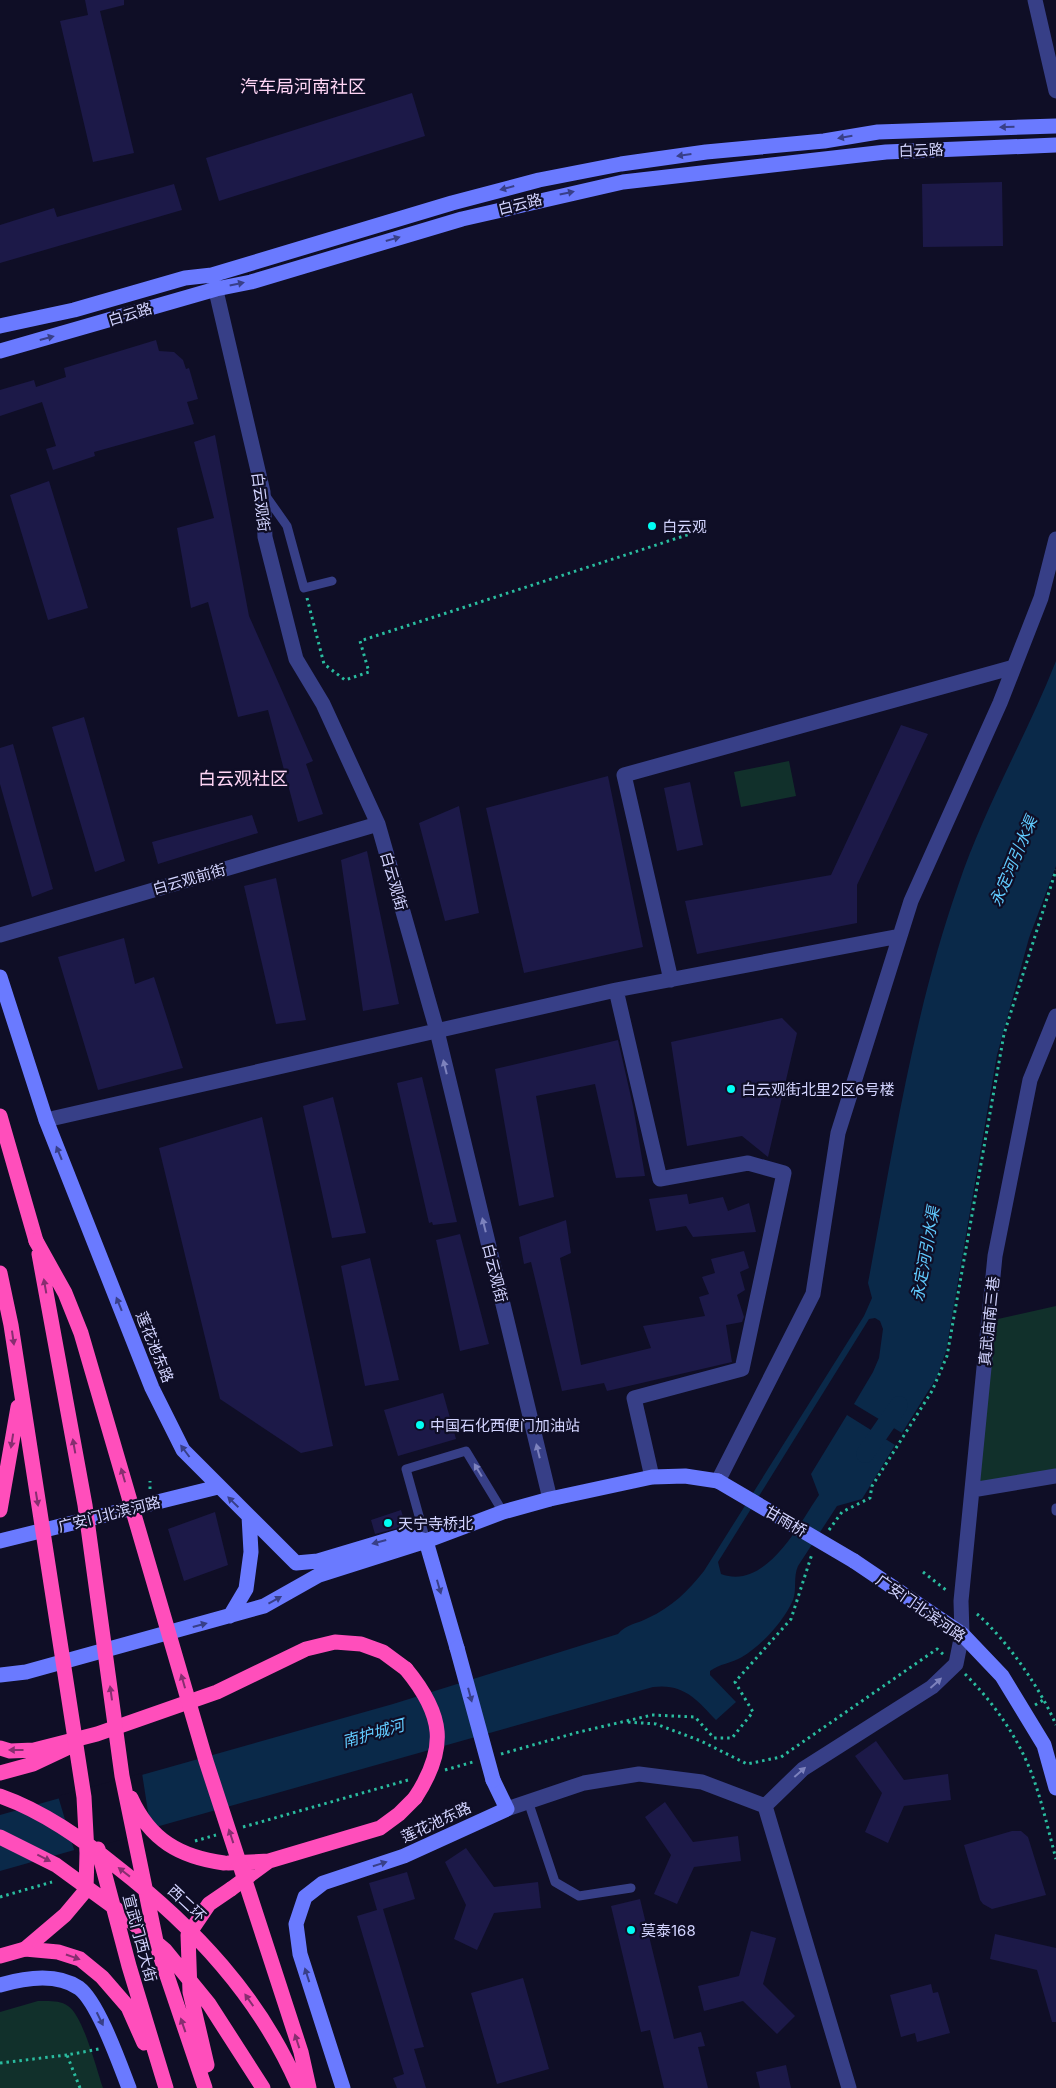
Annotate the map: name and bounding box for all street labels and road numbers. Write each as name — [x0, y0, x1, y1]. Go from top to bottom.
street label: 白云路 — [898, 140, 944, 160]
street label: 白云路 — [496, 189, 544, 219]
street label: 白云路 — [106, 298, 154, 330]
street label: 白云观街 — [248, 471, 274, 533]
street label: 白云观街 — [377, 850, 411, 912]
street label: 白云观前街 — [150, 860, 228, 898]
street label: 白云观街 — [479, 1242, 511, 1304]
street label: 真武庙南三巷 — [975, 1275, 1003, 1367]
street label: 莲花池东路 — [132, 1309, 178, 1385]
street label: 广安门北滨河路 — [56, 1492, 162, 1536]
street label: 甘雨桥 — [762, 1502, 810, 1540]
street label: 广安门北滨河路 — [873, 1570, 969, 1646]
street label: 莲花池东路 — [398, 1798, 474, 1846]
street label: 西二环 — [164, 1881, 210, 1925]
street label: 宣武门西大街 — [119, 1892, 161, 1984]

